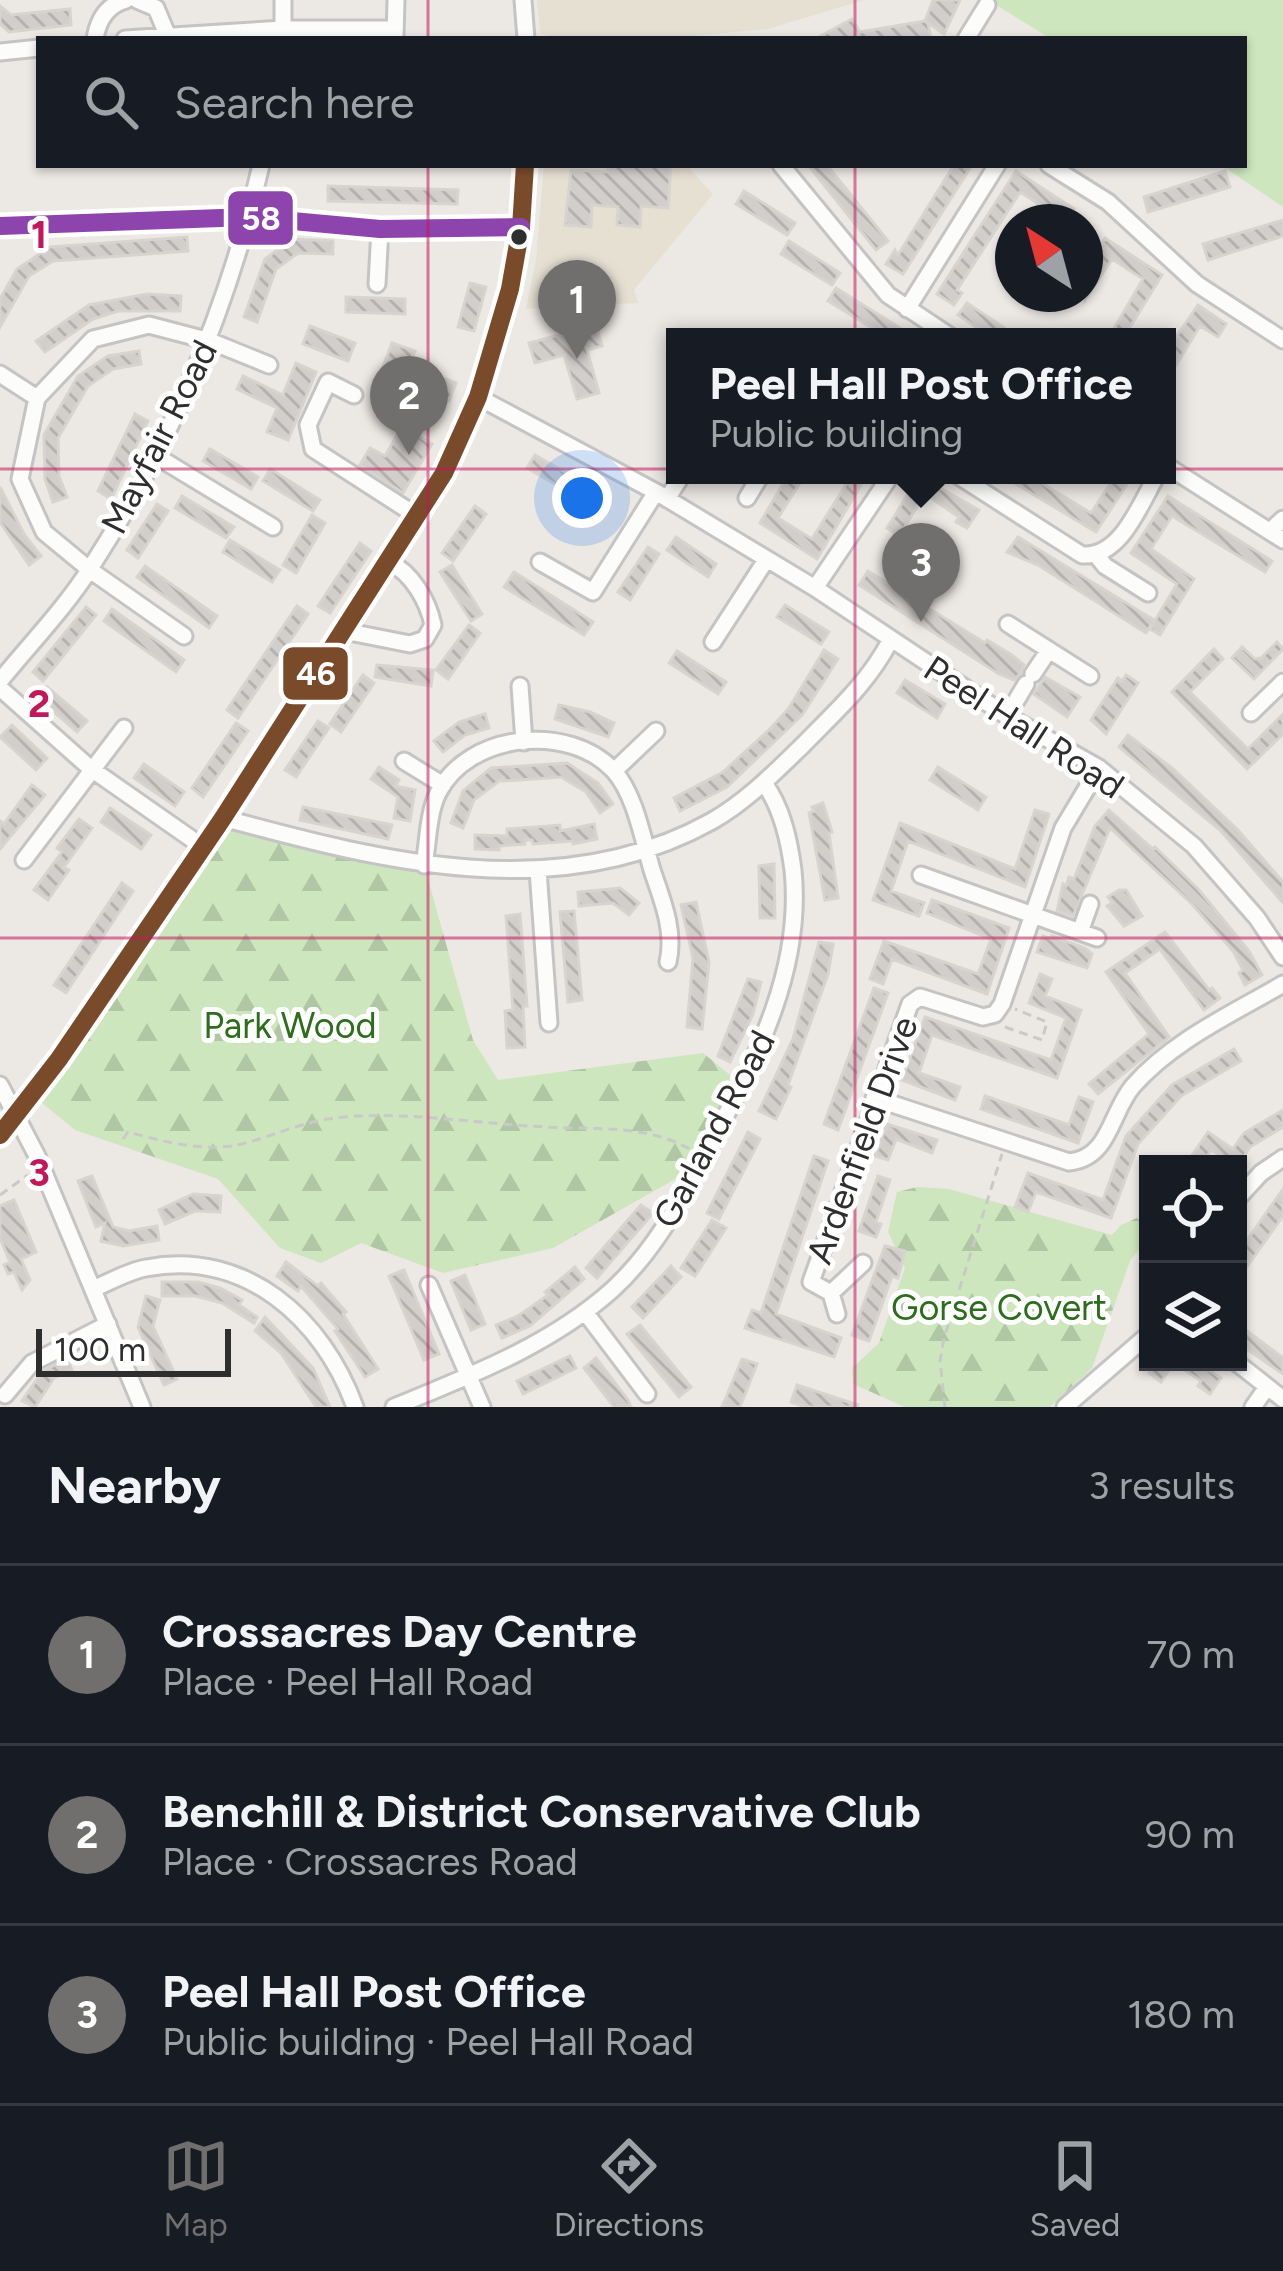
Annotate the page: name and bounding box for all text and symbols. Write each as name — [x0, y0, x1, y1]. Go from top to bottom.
search box — [36, 36, 1247, 168]
icon: search — [78, 69, 144, 135]
text: Search here — [174, 75, 414, 129]
line badge: 58 — [226, 189, 295, 247]
text: 58 — [241, 199, 281, 238]
north arrow — [995, 204, 1103, 312]
text: 1 — [31, 211, 47, 258]
unlabelled marker — [508, 226, 530, 248]
pin: 1 — [538, 260, 616, 359]
popup — [666, 328, 1176, 484]
street label: Mayfair Road — [92, 333, 226, 541]
pin: 2 — [370, 356, 448, 455]
text: Peel Hall Post Office — [709, 356, 1133, 410]
text: Public building — [709, 410, 963, 457]
your location — [552, 468, 612, 528]
pin: 3 — [882, 523, 960, 622]
line badge: 46 — [281, 645, 350, 702]
street label: Peel Hall Road — [916, 646, 1132, 808]
text: 46 — [296, 654, 336, 693]
text: 2 — [28, 680, 50, 727]
park label: Park Wood — [203, 1004, 377, 1047]
street label: Ardenfield Drive — [797, 1011, 927, 1269]
street label: Garland Road — [644, 1023, 784, 1235]
text: 3 — [28, 1149, 50, 1196]
map controls — [1139, 1155, 1247, 1371]
button: locate — [1139, 1155, 1247, 1263]
button: layers — [1139, 1263, 1247, 1371]
park label: Gorse Covert — [891, 1286, 1107, 1329]
scale bar — [36, 1323, 231, 1376]
text: 100 m — [54, 1330, 146, 1369]
text: Nearby — [48, 1455, 221, 1516]
text: 3 results — [1088, 1462, 1235, 1509]
text: Crossacres Day Centre — [162, 1604, 637, 1658]
text: 1 — [79, 1631, 95, 1678]
text: 70 m — [1146, 1631, 1235, 1678]
text: Place · Peel Hall Road — [162, 1658, 533, 1705]
text: Benchill & District Conservative Club — [162, 1784, 921, 1838]
text: 2 — [76, 1811, 98, 1858]
text: 90 m — [1145, 1811, 1235, 1858]
text: Place · Crossacres Road — [162, 1838, 578, 1885]
text: Peel Hall Post Office — [162, 1964, 586, 2018]
text: 3 — [76, 1991, 98, 2038]
text: 180 m — [1127, 1991, 1235, 2038]
text: Public building · Peel Hall Road — [162, 2018, 694, 2065]
tab: Map — [163, 2133, 229, 2244]
tab: Directions — [554, 2133, 704, 2244]
tab: Saved — [1029, 2133, 1120, 2244]

